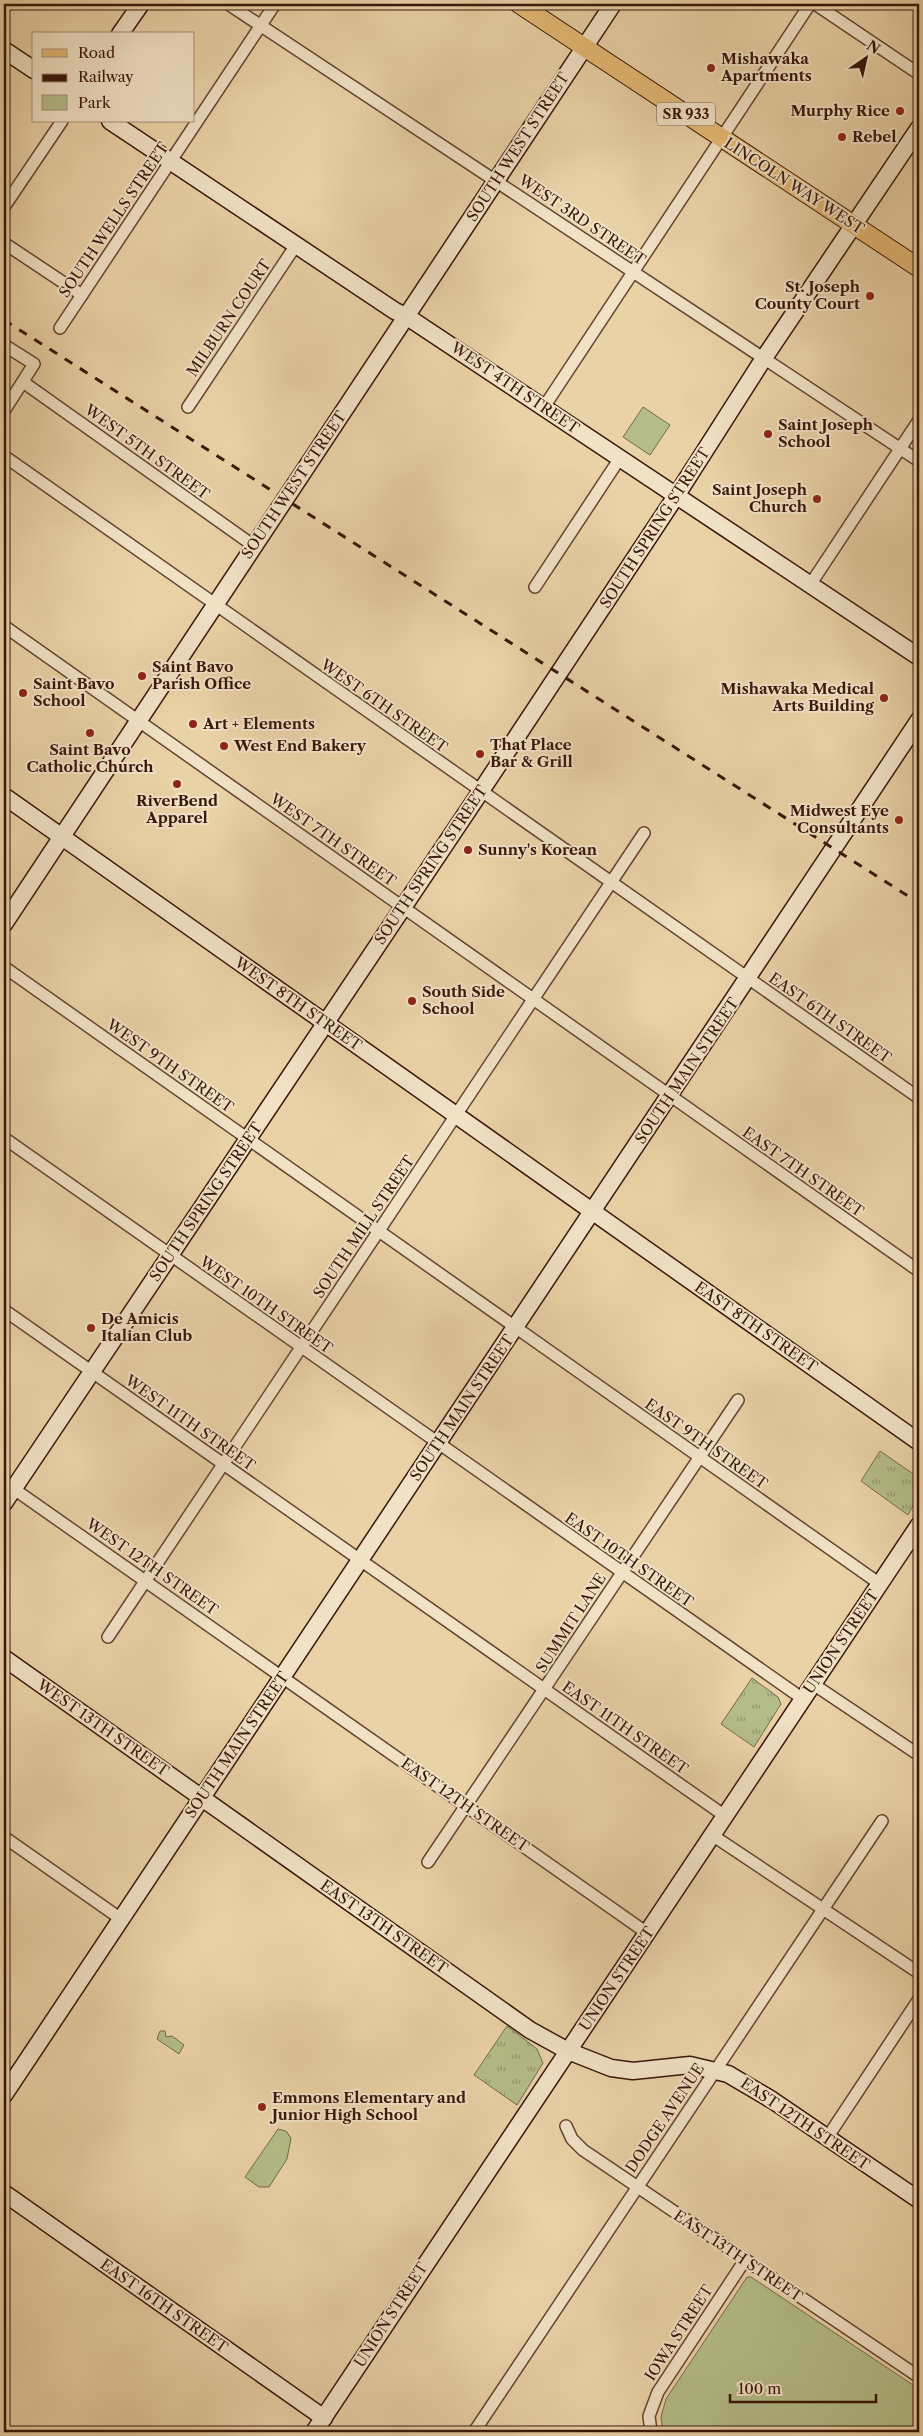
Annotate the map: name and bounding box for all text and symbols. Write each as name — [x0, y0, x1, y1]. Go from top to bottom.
legend — [32, 32, 195, 122]
north arrow — [840, 32, 890, 82]
text: N — [863, 36, 883, 58]
text: Road — [78, 43, 115, 62]
place label: Mishawaka Apartments — [720, 49, 812, 85]
marker: Mishawaka Apartments — [705, 62, 717, 74]
text: Railway — [78, 67, 134, 86]
street label: SOUTH WEST STREET — [462, 68, 573, 225]
text: Park — [78, 93, 112, 112]
place label: Murphy Rice — [790, 101, 890, 120]
road number: SR 933 — [657, 102, 715, 126]
marker: Murphy Rice — [894, 105, 906, 117]
place label: Rebel — [852, 127, 896, 146]
marker: Rebel — [836, 131, 848, 143]
street label: LINCOLN WAY WEST — [721, 133, 868, 238]
street label: SOUTH WELLS STREET — [55, 138, 173, 301]
street label: WEST 3RD STREET — [514, 169, 650, 270]
street label: MILBURN COURT — [182, 255, 275, 380]
place label: St. Joseph County Court — [755, 277, 861, 313]
marker: St. Joseph County Court — [864, 290, 876, 302]
street label: WEST 4TH STREET — [447, 337, 584, 438]
street label: WEST 5TH STREET — [80, 399, 214, 504]
street label: SOUTH WEST STREET — [237, 407, 351, 562]
place label: Saint Joseph School — [778, 415, 874, 451]
marker: Saint Joseph School — [762, 428, 774, 440]
street label: SOUTH SPRING STREET — [595, 443, 714, 612]
place label: Saint Joseph Church — [712, 480, 808, 516]
marker: Saint Joseph Church — [811, 493, 823, 505]
street label: WEST 6TH STREET — [316, 654, 452, 757]
place label: Saint Bavo Parish Office — [152, 657, 251, 693]
marker: Saint Bavo Parish Office — [136, 670, 148, 682]
place label: Saint Bavo School — [33, 674, 115, 710]
place label: Mishawaka Medical Arts Building — [720, 679, 874, 715]
marker: Saint Bavo School — [17, 687, 29, 699]
marker: Mishawaka Medical Arts Building — [878, 692, 890, 704]
place label: Art + Elements — [202, 714, 315, 733]
marker: Art + Elements — [187, 718, 199, 730]
marker: Saint Bavo Catholic Church — [84, 727, 96, 739]
place label: That Place Bar & Grill — [490, 735, 573, 771]
place label: West End Bakery — [233, 736, 367, 755]
place label: Saint Bavo Catholic Church — [26, 740, 154, 776]
marker: West End Bakery — [218, 740, 230, 752]
marker: That Place Bar & Grill — [474, 748, 486, 760]
marker: RiverBend Apparel — [171, 778, 183, 790]
street label: SOUTH SPRING STREET — [370, 781, 491, 948]
street label: WEST 7TH STREET — [266, 788, 400, 891]
place label: RiverBend Apparel — [136, 791, 218, 827]
place label: Midwest Eye Consultants — [790, 801, 889, 837]
marker: Midwest Eye Consultants — [893, 814, 905, 826]
place label: Sunny's Korean — [478, 840, 598, 859]
marker: Sunny's Korean — [462, 844, 474, 856]
street label: WEST 8TH STREET — [230, 952, 366, 1055]
street label: EAST 6TH STREET — [765, 968, 896, 1067]
place label: South Side School — [422, 982, 505, 1018]
street label: SOUTH MAIN STREET — [631, 993, 743, 1147]
marker: South Side School — [406, 995, 418, 1007]
street label: WEST 9TH STREET — [102, 1014, 238, 1117]
street label: SOUTH SPRING STREET — [145, 1118, 266, 1285]
street label: EAST 7TH STREET — [739, 1123, 868, 1221]
street label: SOUTH MILL STREET — [309, 1151, 419, 1302]
street label: WEST 10TH STREET — [195, 1251, 337, 1358]
street label: EAST 8TH STREET — [691, 1277, 822, 1376]
place label: De Amicis Italian Club — [101, 1309, 192, 1345]
marker: De Amicis Italian Club — [85, 1322, 97, 1334]
street label: SOUTH MAIN STREET — [406, 1330, 518, 1484]
street label: WEST 11TH STREET — [121, 1370, 260, 1475]
street label: EAST 9TH STREET — [641, 1394, 772, 1493]
street label: EAST 10TH STREET — [561, 1508, 698, 1611]
street label: WEST 12TH STREET — [82, 1513, 223, 1620]
street label: SUMMIT LANE — [531, 1569, 610, 1676]
street label: UNION STREET — [799, 1586, 883, 1697]
street label: SOUTH MAIN STREET — [181, 1667, 293, 1821]
street label: WEST 13TH STREET — [33, 1674, 173, 1781]
street label: EAST 11TH STREET — [559, 1677, 692, 1779]
street label: EAST 12TH STREET — [398, 1753, 533, 1856]
street label: EAST 13TH STREET — [317, 1875, 452, 1978]
street label: UNION STREET — [575, 1923, 659, 2034]
street label: DODGE AVENUE — [621, 2059, 708, 2176]
street label: EAST 12TH STREET — [737, 2073, 874, 2174]
place label: Emmons Elementary and Junior High School — [269, 2088, 466, 2124]
marker: Emmons Elementary and Junior High School — [256, 2101, 268, 2113]
street label: EAST 13TH STREET — [670, 2205, 807, 2306]
street label: EAST 16TH STREET — [97, 2254, 232, 2357]
street label: UNION STREET — [350, 2258, 432, 2371]
street label: IOWA STREET — [641, 2281, 717, 2384]
scale bar — [730, 2371, 877, 2403]
text: 100 m — [738, 2379, 781, 2398]

